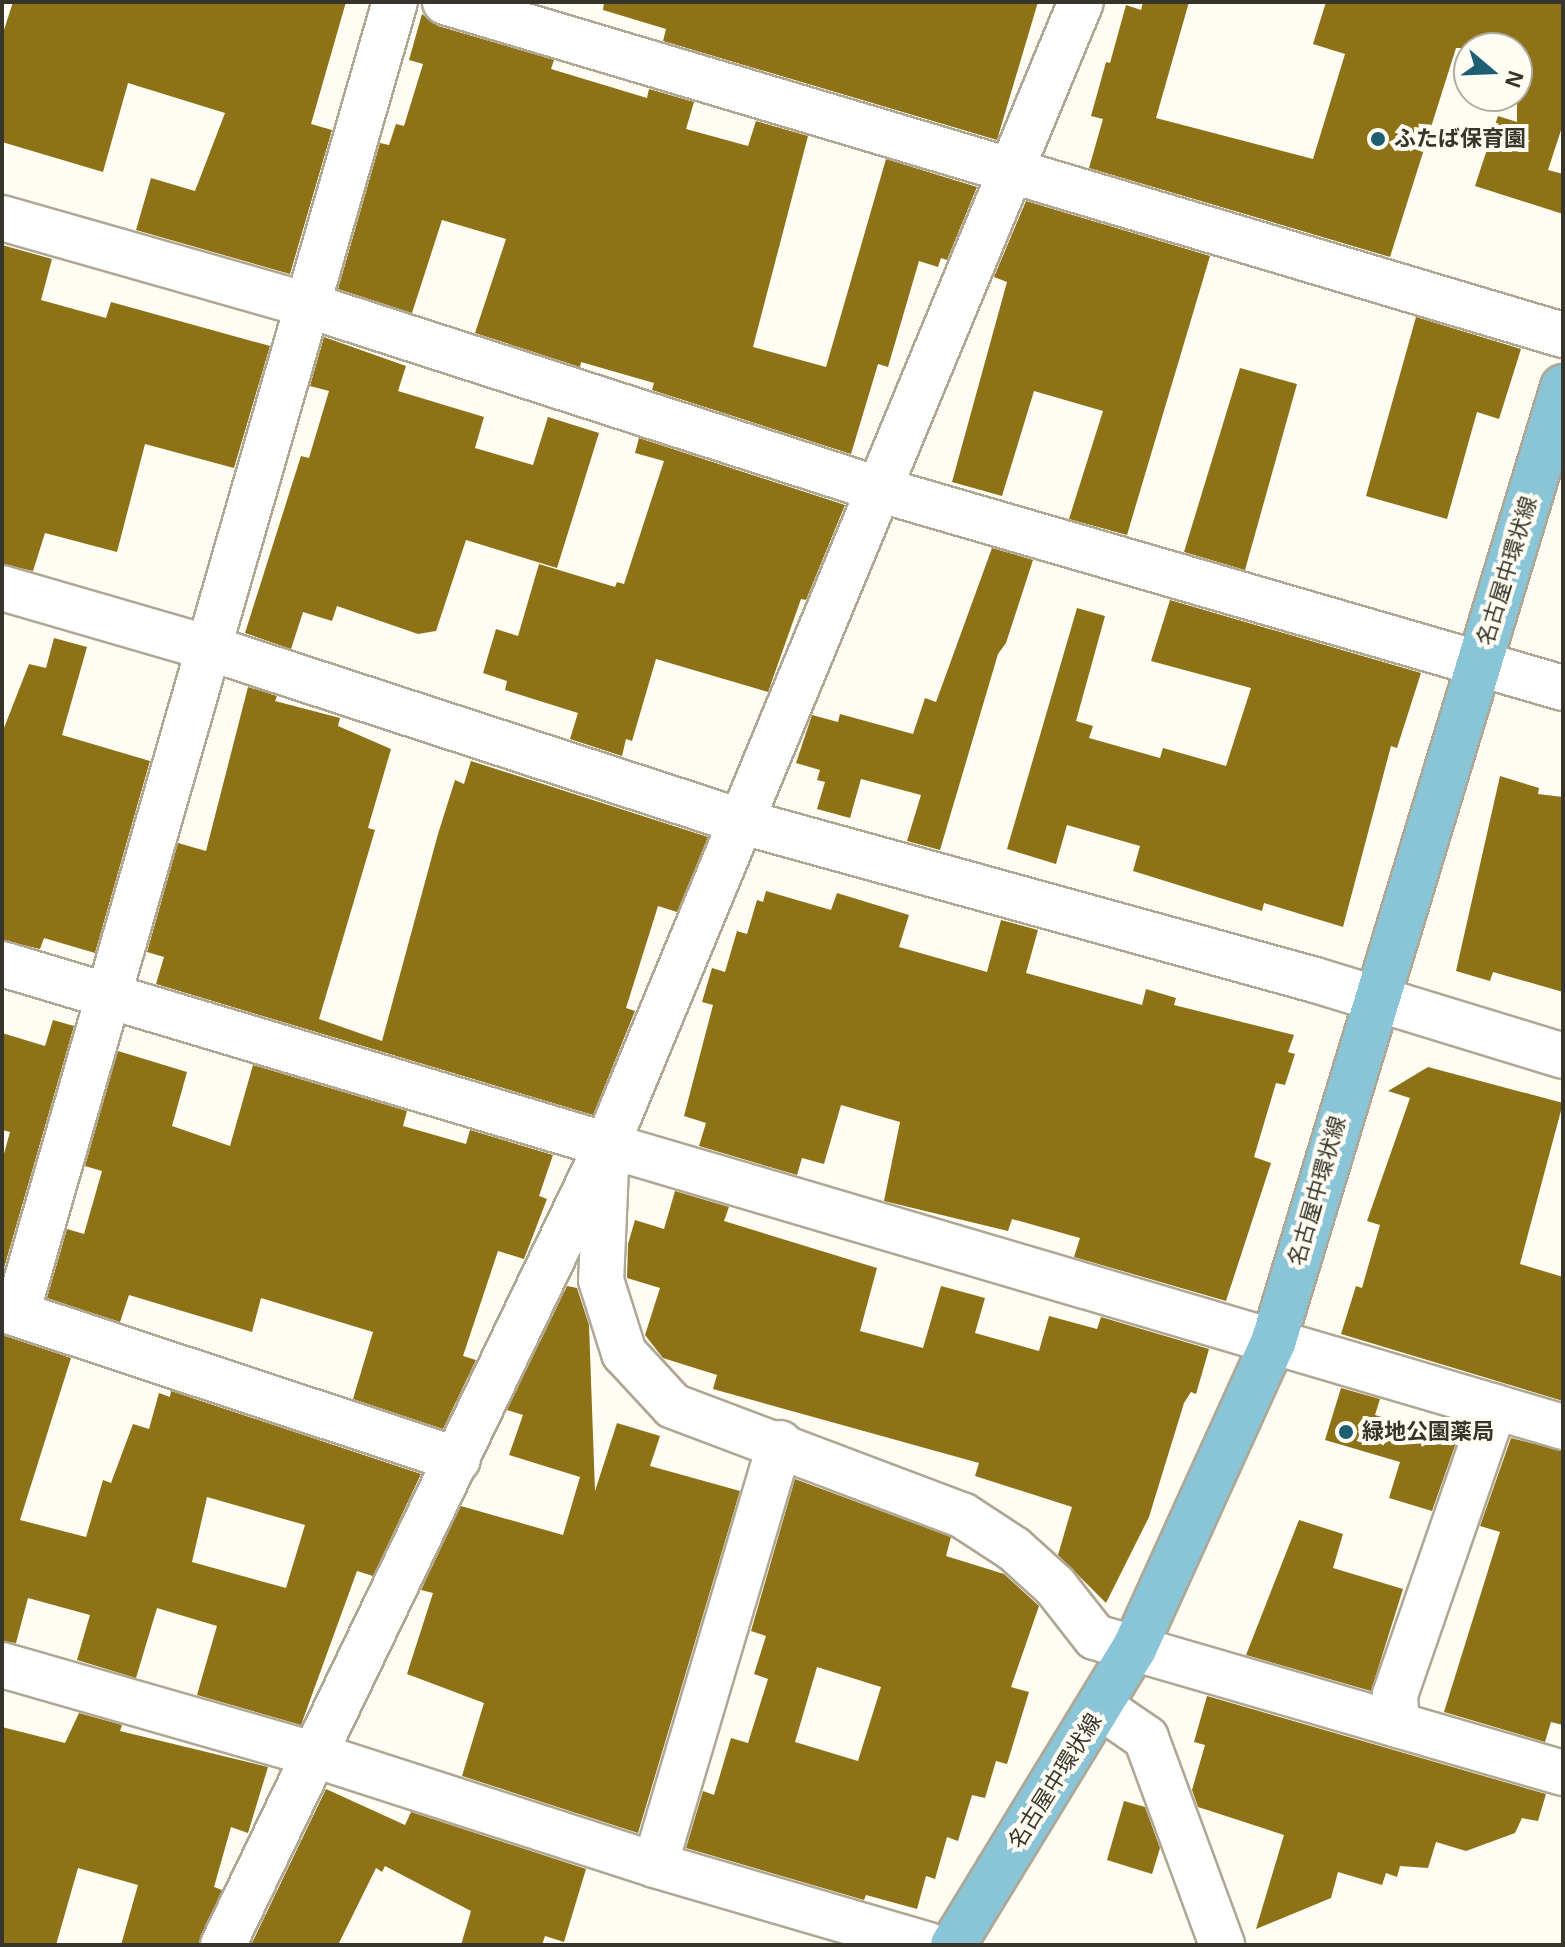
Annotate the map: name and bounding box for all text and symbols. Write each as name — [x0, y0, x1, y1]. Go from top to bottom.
north arrow — [1453, 32, 1533, 112]
text: N — [1500, 68, 1529, 91]
place label: ふたば保育園 — [1394, 126, 1526, 152]
marker: ふたば保育園 — [1369, 130, 1387, 148]
street label: 名古屋中環状線 — [1472, 494, 1542, 648]
street label: 名古屋中環状線 — [1283, 1113, 1351, 1269]
place label: 緑地公園薬局 — [1362, 1419, 1494, 1445]
marker: 緑地公園薬局 — [1337, 1423, 1355, 1441]
street label: 名古屋中環状線 — [1003, 1709, 1107, 1853]

